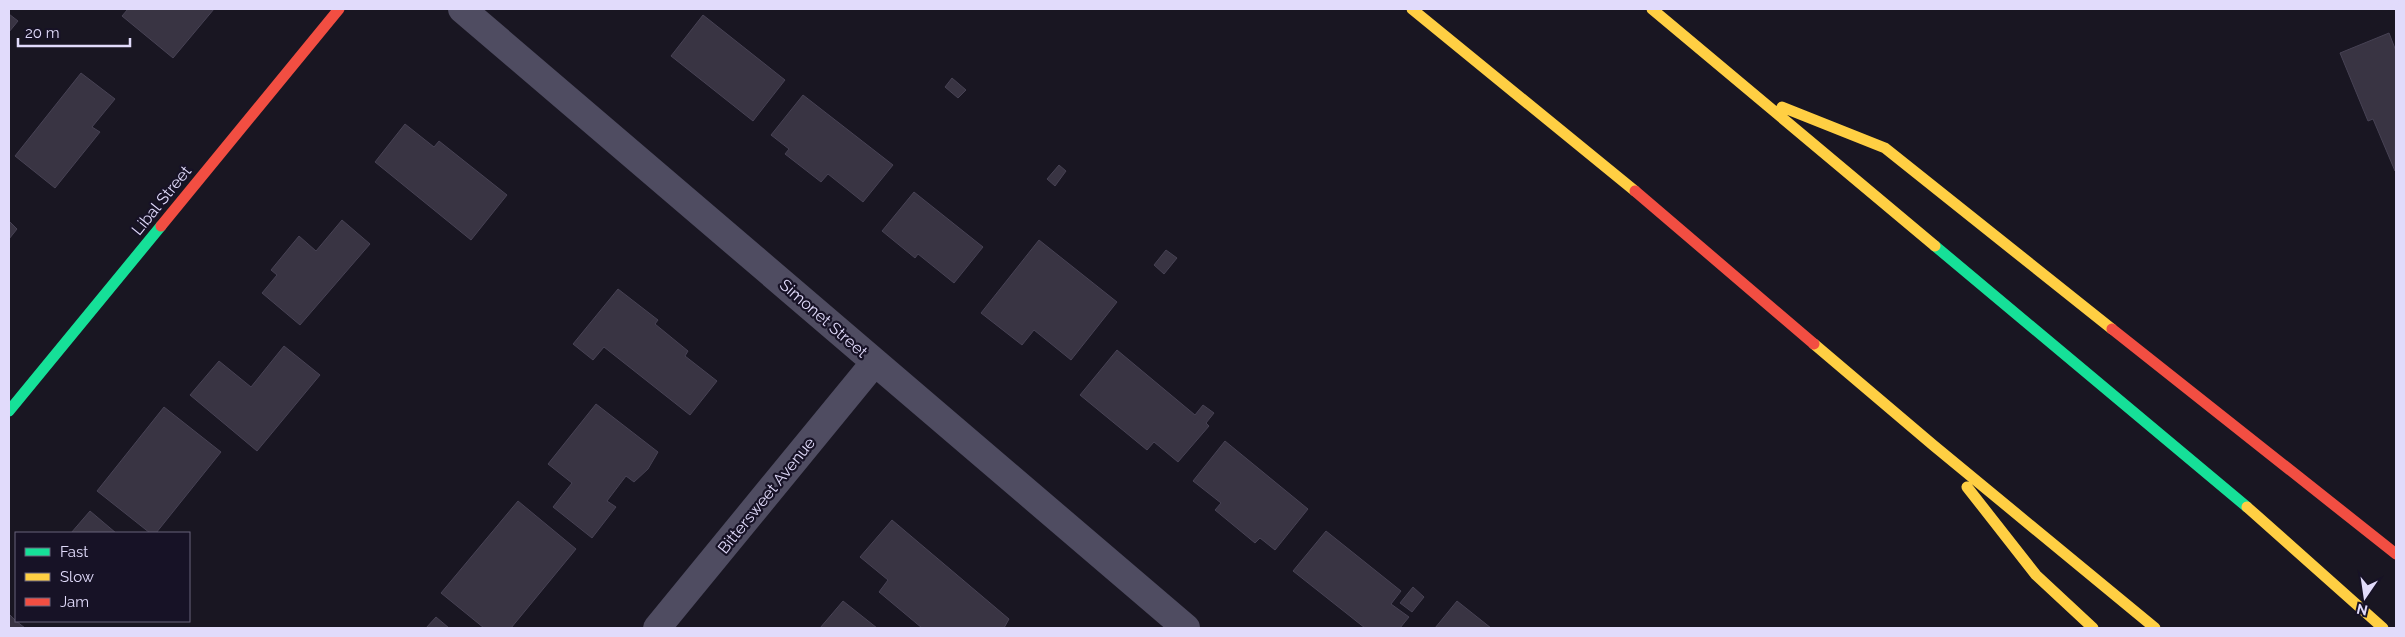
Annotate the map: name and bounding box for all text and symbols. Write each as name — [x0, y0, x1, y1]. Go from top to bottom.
scale bar — [18, 15, 130, 47]
text: 20 m — [25, 24, 60, 42]
street label: Libal Street — [128, 161, 196, 239]
street label: Simonet Street — [776, 275, 872, 362]
street label: Bittersweet Avenue — [714, 433, 819, 557]
legend — [15, 532, 190, 622]
text: Fast — [60, 543, 88, 561]
text: Slow — [60, 568, 94, 586]
north arrow — [2340, 572, 2390, 622]
text: Jam — [60, 593, 89, 611]
text: N — [2355, 601, 2369, 619]

